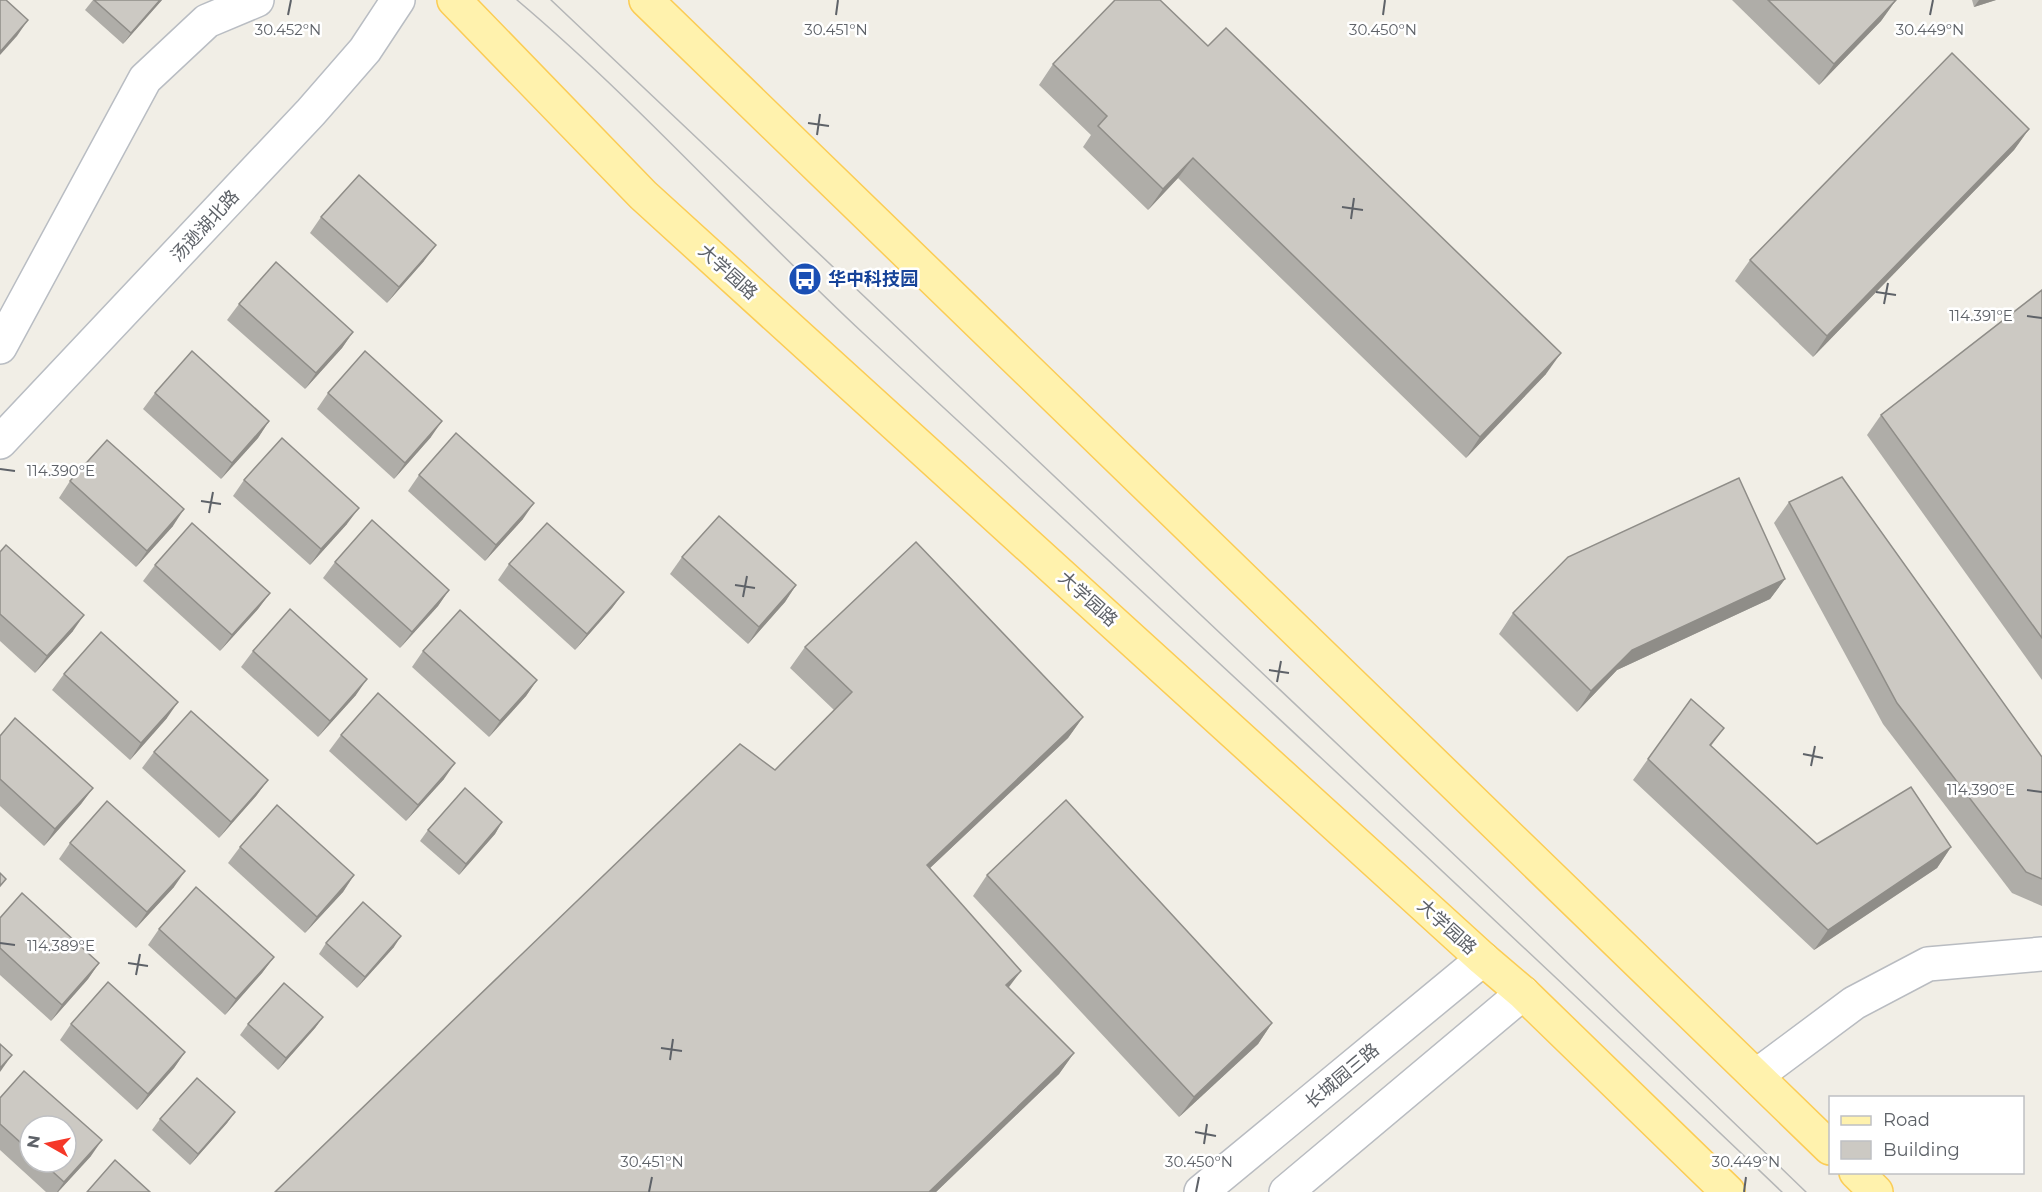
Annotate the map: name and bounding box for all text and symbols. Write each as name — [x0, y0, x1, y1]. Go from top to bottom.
text: 30.452°N — [255, 20, 321, 39]
text: 30.451°N — [804, 20, 868, 39]
text: 30.450°N — [1349, 20, 1417, 39]
text: 30.449°N — [1896, 20, 1964, 39]
street label: 汤逊湖北路 — [166, 186, 244, 266]
street label: 大学园路 — [694, 240, 762, 304]
bus stop icon: 华中科技园 — [787, 261, 823, 297]
place label: 华中科技园 — [828, 268, 918, 290]
text: 114.391°E — [1949, 306, 2013, 325]
text: 114.390°E — [27, 461, 95, 480]
street label: 大学园路 — [1054, 567, 1122, 631]
text: 114.390°E — [1947, 780, 2015, 799]
street label: 大学园路 — [1413, 895, 1481, 959]
text: 114.389°E — [27, 936, 95, 955]
street label: 长城园三路 — [1300, 1039, 1384, 1113]
legend — [1829, 1096, 2024, 1174]
text: Road — [1883, 1109, 1930, 1131]
north arrow — [18, 1114, 78, 1174]
text: N — [23, 1134, 44, 1150]
text: Building — [1883, 1139, 1960, 1161]
text: 30.451°N — [620, 1152, 684, 1171]
text: 30.450°N — [1165, 1152, 1233, 1171]
text: 30.449°N — [1712, 1152, 1780, 1171]

